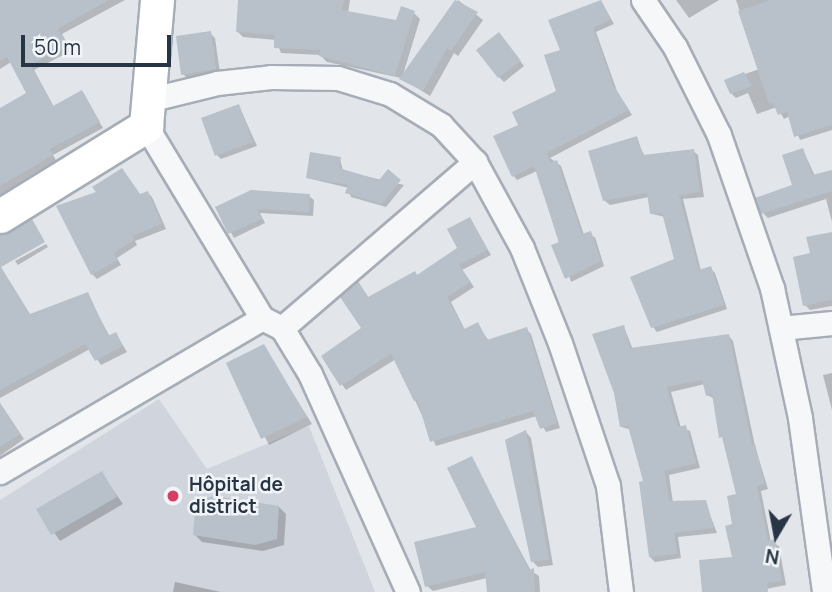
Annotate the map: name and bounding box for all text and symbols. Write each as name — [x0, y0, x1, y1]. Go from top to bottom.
scale bar — [24, 21, 175, 65]
text: 50 m — [34, 33, 81, 61]
place label: Hôpital de district — [189, 474, 283, 518]
marker: Hôpital de district — [163, 486, 183, 506]
north arrow — [741, 501, 811, 571]
text: N — [763, 543, 781, 571]

